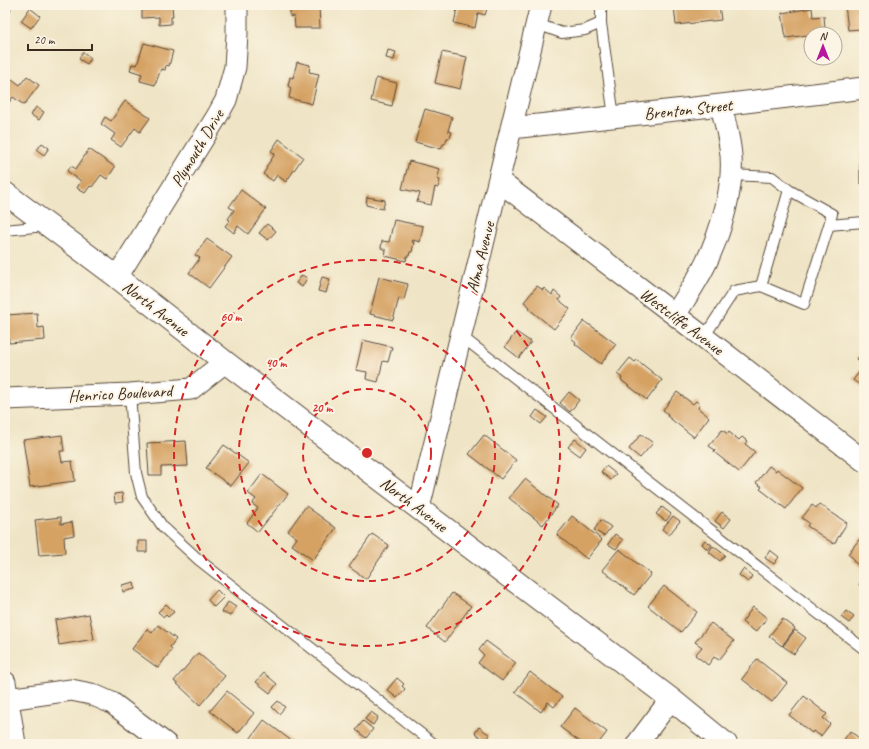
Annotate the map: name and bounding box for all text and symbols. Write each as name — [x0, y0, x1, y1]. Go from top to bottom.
scale bar — [28, 26, 92, 52]
north arrow — [803, 26, 843, 66]
text: N — [820, 29, 829, 43]
text: 20 m — [34, 32, 56, 48]
street label: Brenton Street — [643, 94, 735, 125]
street label: Plymouth Drive — [166, 105, 229, 191]
street label: Alma Avenue — [462, 218, 500, 295]
street label: North Avenue — [118, 276, 194, 342]
street label: Westcliffe Avenue — [636, 283, 729, 360]
text: 60 m — [221, 309, 243, 325]
text: 40 m — [266, 355, 287, 371]
street label: Henrico Boulevard — [68, 380, 175, 407]
text: 20 m — [312, 400, 333, 416]
centre of rings — [360, 446, 374, 460]
street label: North Avenue — [376, 472, 453, 537]

